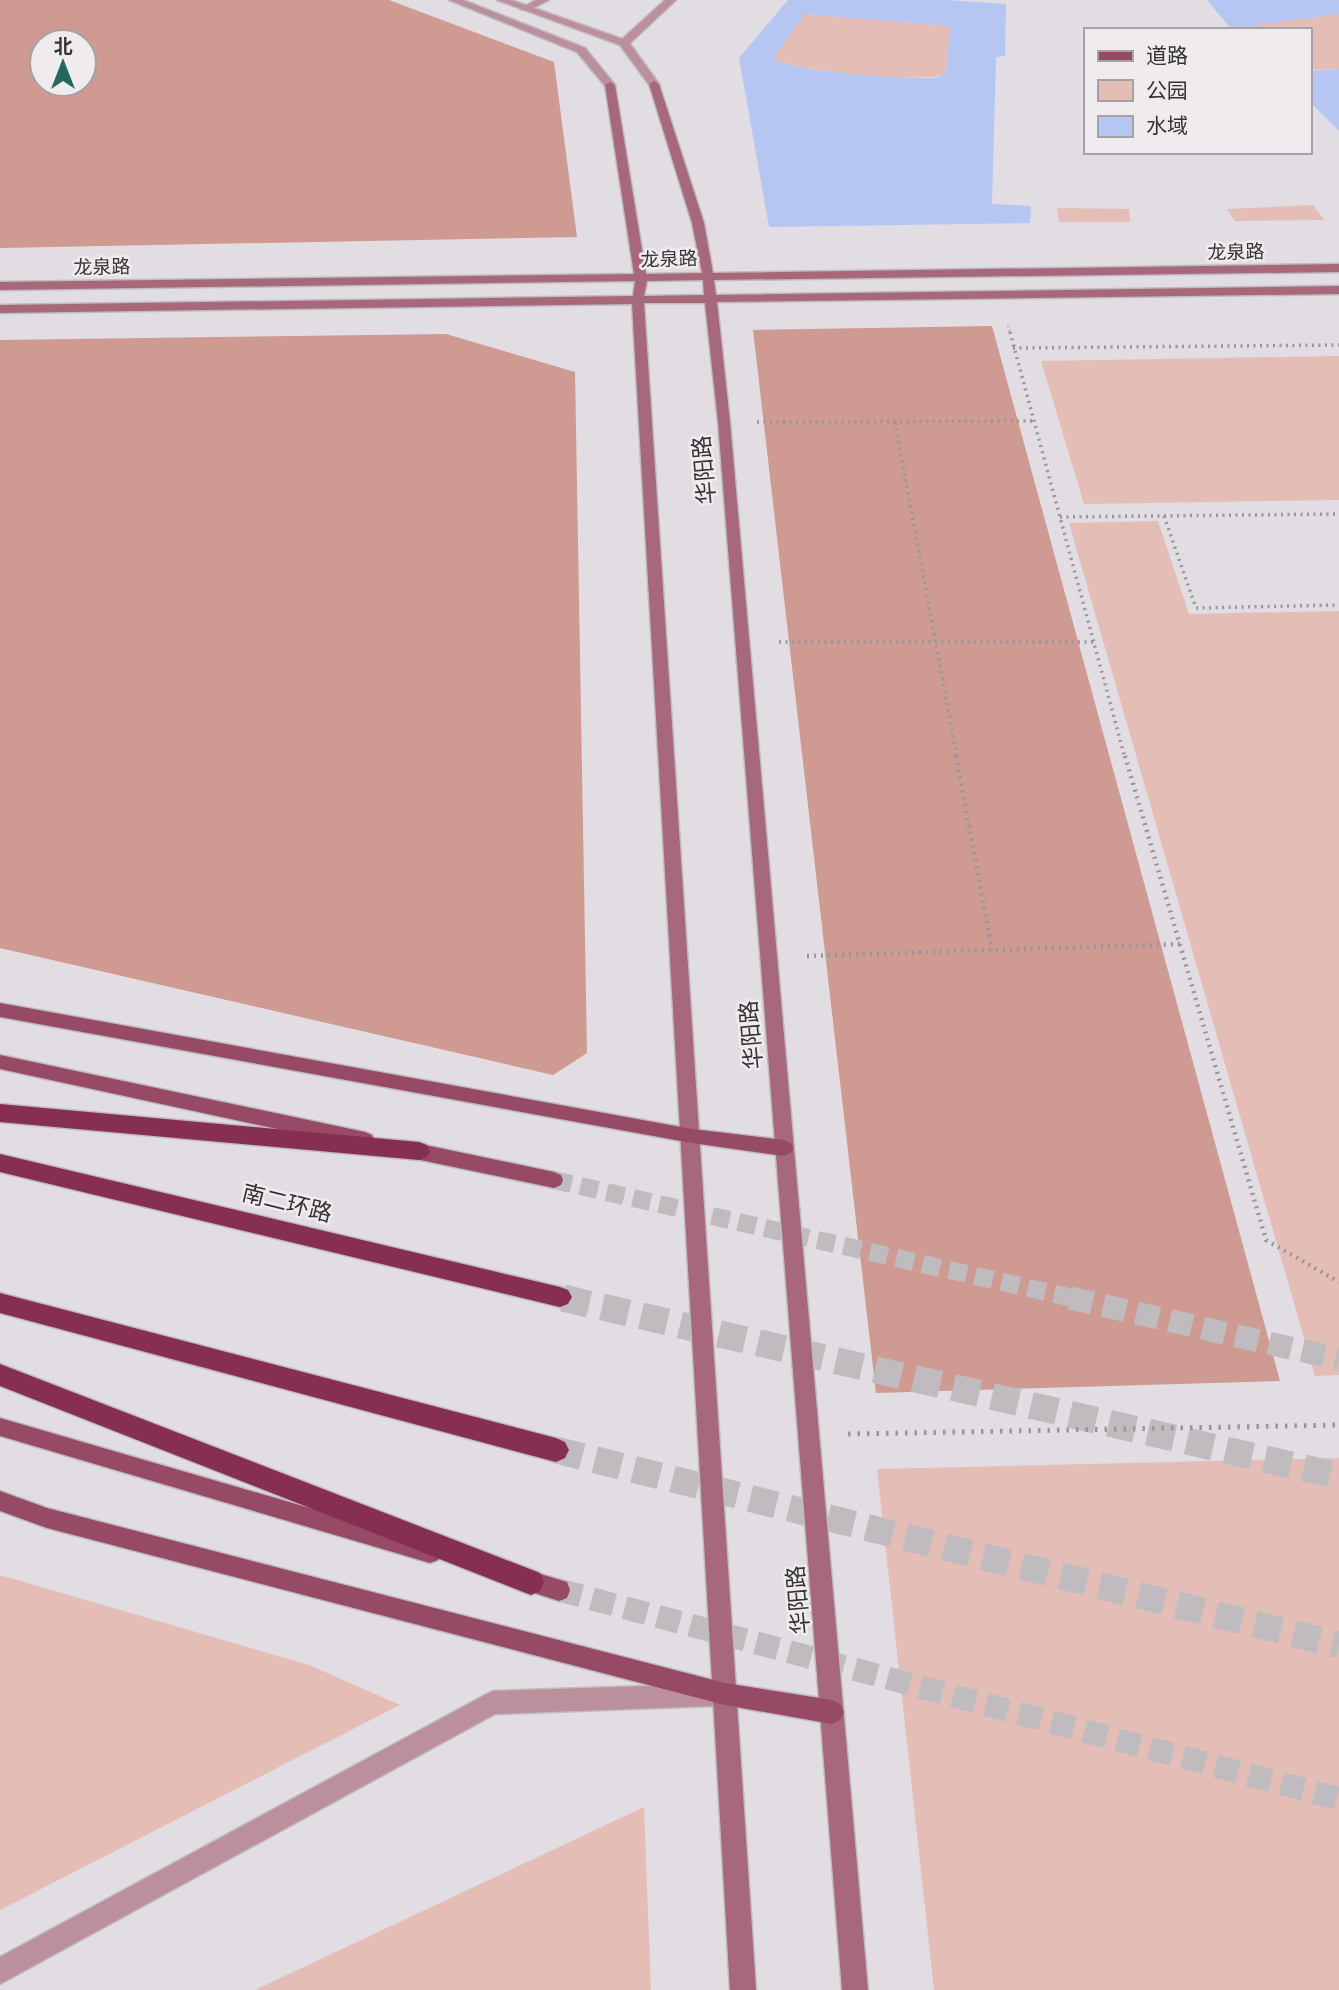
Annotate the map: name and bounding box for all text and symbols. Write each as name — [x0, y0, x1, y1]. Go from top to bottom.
north arrow — [28, 28, 98, 98]
legend — [1084, 28, 1311, 154]
text: 北 — [53, 33, 73, 60]
text: 道路 — [1146, 41, 1188, 70]
text: 公园 — [1146, 76, 1188, 105]
text: 水域 — [1146, 111, 1188, 140]
street label: 龙泉路 — [1207, 238, 1265, 266]
street label: 龙泉路 — [640, 245, 698, 273]
street label: 龙泉路 — [73, 253, 131, 281]
street label: 华阳路 — [685, 434, 723, 506]
street label: 华阳路 — [732, 999, 770, 1071]
street label: 南二环路 — [238, 1176, 336, 1230]
street label: 华阳路 — [779, 1564, 817, 1636]

